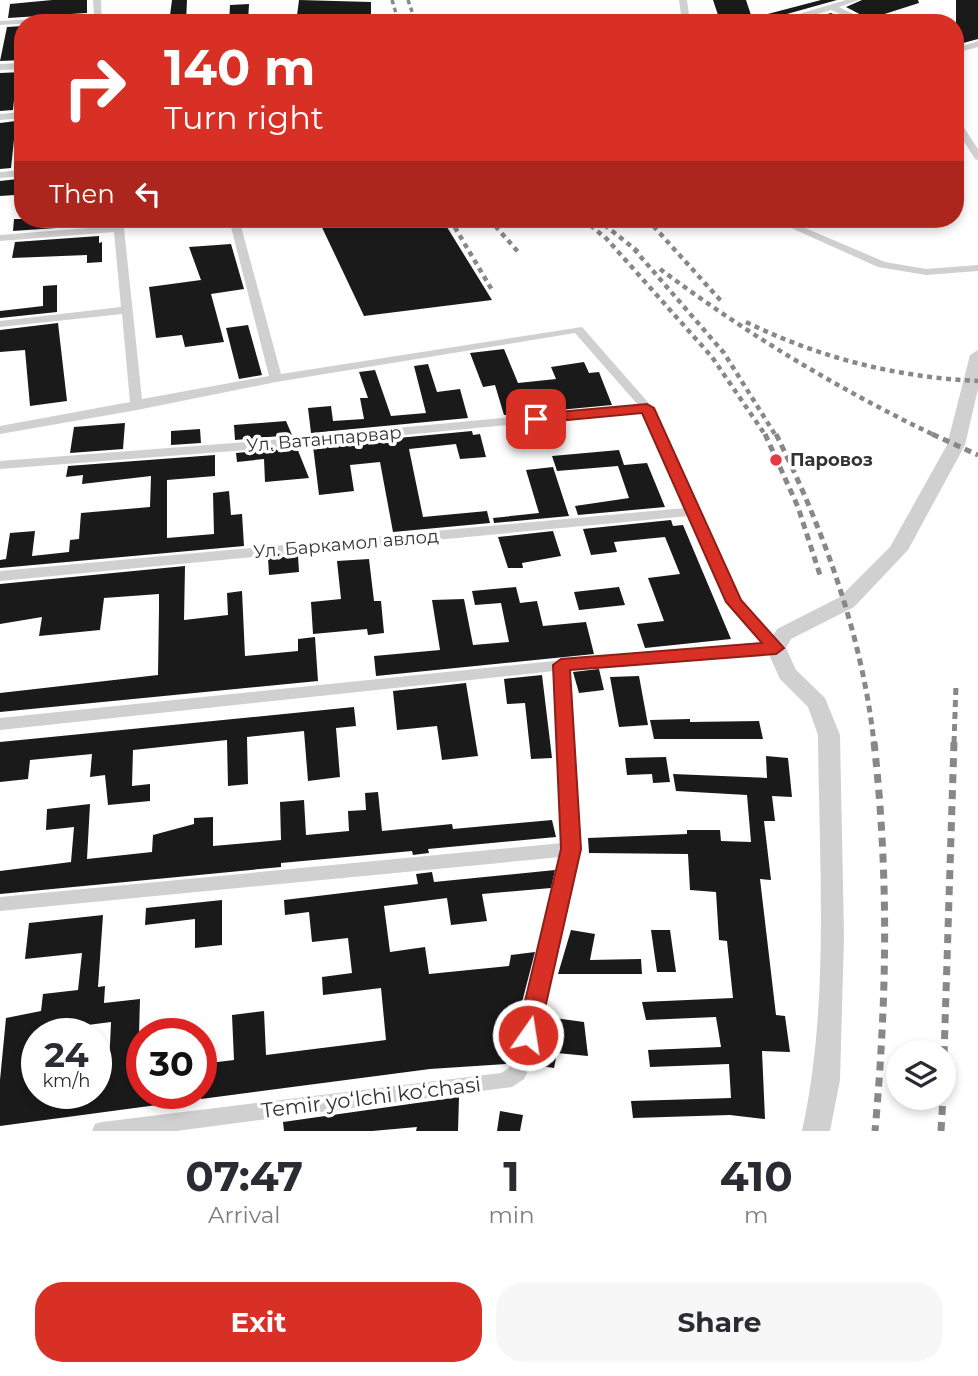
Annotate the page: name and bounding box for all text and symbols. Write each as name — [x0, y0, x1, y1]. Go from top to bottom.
text: 140 m — [164, 38, 316, 97]
icon: right — [49, 42, 140, 133]
text: Turn right — [164, 98, 324, 137]
icon: left — [129, 175, 167, 213]
text: Then — [49, 178, 115, 210]
pin — [506, 389, 566, 449]
icon: arrive — [517, 400, 555, 438]
street label: Ул. Ватанпарвар — [246, 421, 402, 457]
place label: Паровоз — [790, 449, 873, 471]
marker: Паровоз — [768, 452, 784, 468]
street label: Ул. Баркамол авлод — [252, 525, 440, 563]
position arrow — [491, 998, 565, 1072]
speed limit sign: 30 — [126, 1018, 217, 1109]
text: 24 — [44, 1033, 89, 1076]
map controls — [886, 1040, 956, 1110]
button: layers — [886, 1040, 956, 1110]
text: km/h — [42, 1070, 91, 1092]
street label: Temir yoʻlchi koʻchasi — [260, 1071, 482, 1123]
text: 07:47 — [185, 1150, 303, 1202]
text: 1 — [503, 1150, 520, 1202]
text: 410 — [720, 1150, 793, 1202]
text: Arrival — [208, 1201, 280, 1229]
text: min — [488, 1201, 535, 1229]
text: m — [744, 1201, 768, 1229]
button: Exit — [35, 1282, 482, 1362]
button: Share — [496, 1282, 943, 1362]

